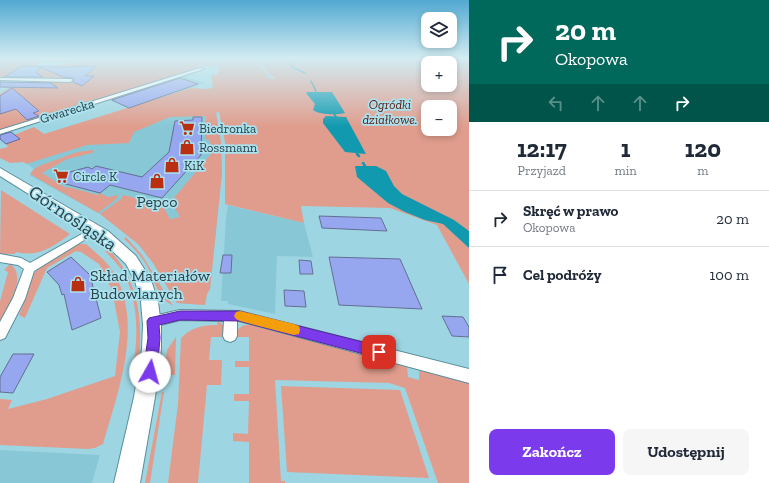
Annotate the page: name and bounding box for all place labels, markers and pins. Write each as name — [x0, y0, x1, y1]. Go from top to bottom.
supermarket icon: Biedronka — [178, 119, 196, 137]
place label: Biedronka — [199, 121, 257, 136]
shop icon: Rossmann — [178, 138, 196, 156]
place label: Rossmann — [199, 140, 258, 155]
shop icon: KiK — [163, 156, 181, 174]
place label: KiK — [184, 158, 205, 173]
supermarket icon: Circle K — [52, 167, 70, 185]
place label: Circle K — [73, 169, 118, 184]
shop icon: Pepco — [148, 172, 166, 190]
place label: Pepco — [137, 192, 177, 211]
place label: Skład Materiałów Budowlanych — [90, 266, 211, 303]
shop icon: Skład Materiałów Budowlanych — [69, 275, 87, 293]
pin — [362, 335, 396, 369]

